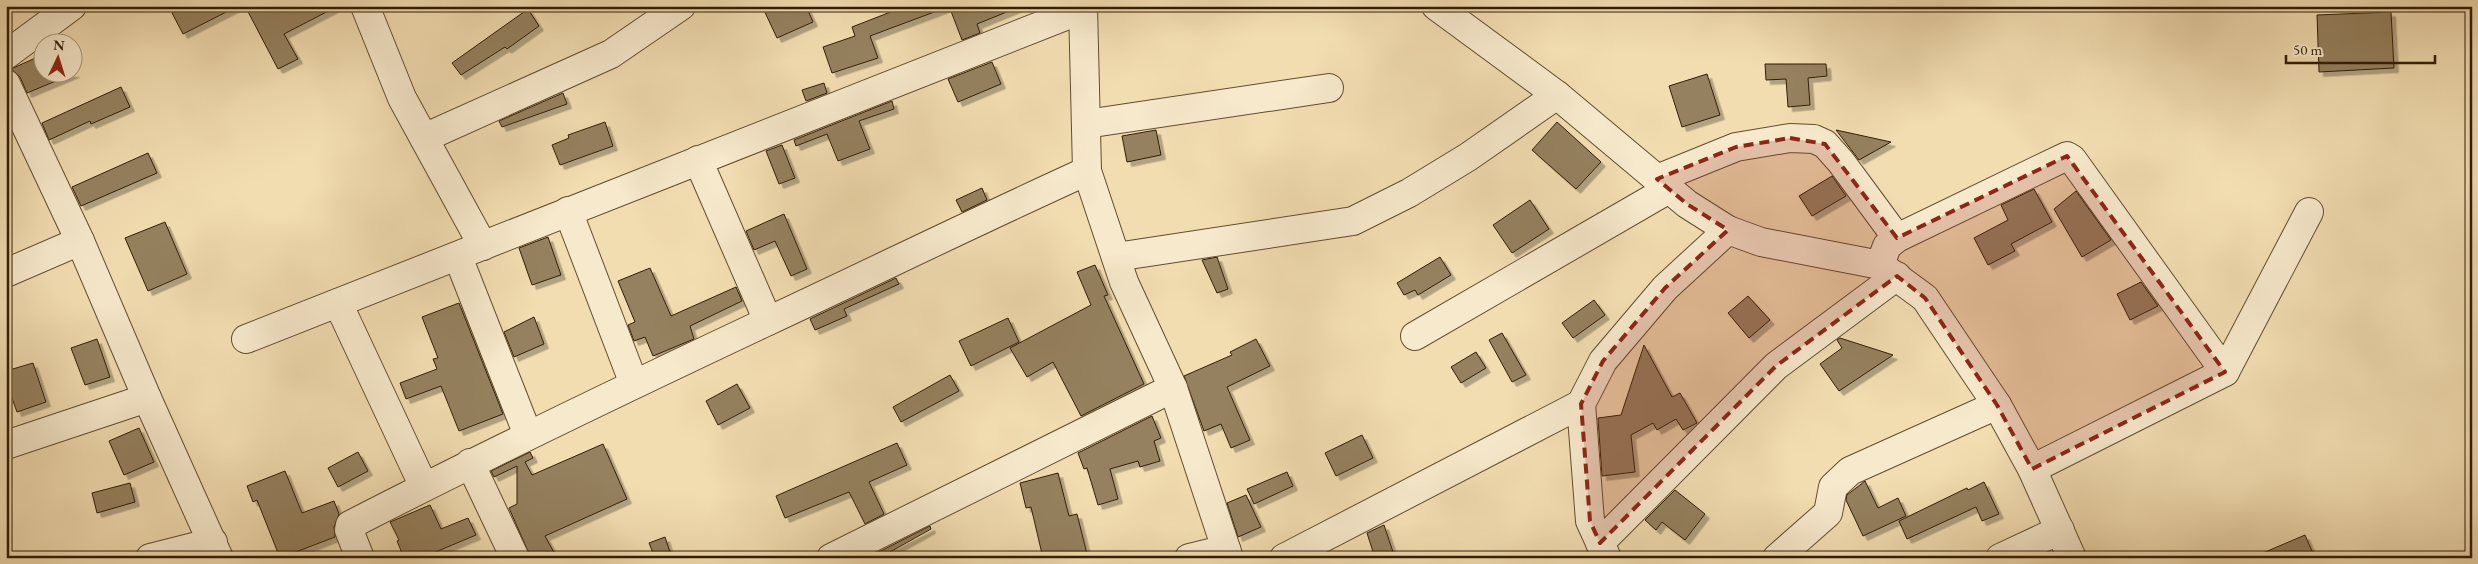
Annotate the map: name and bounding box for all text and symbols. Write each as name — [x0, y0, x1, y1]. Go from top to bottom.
north arrow — [32, 32, 82, 82]
scale bar — [2286, 32, 2434, 64]
text: N — [53, 36, 66, 54]
text: 50 m — [2293, 40, 2322, 59]

